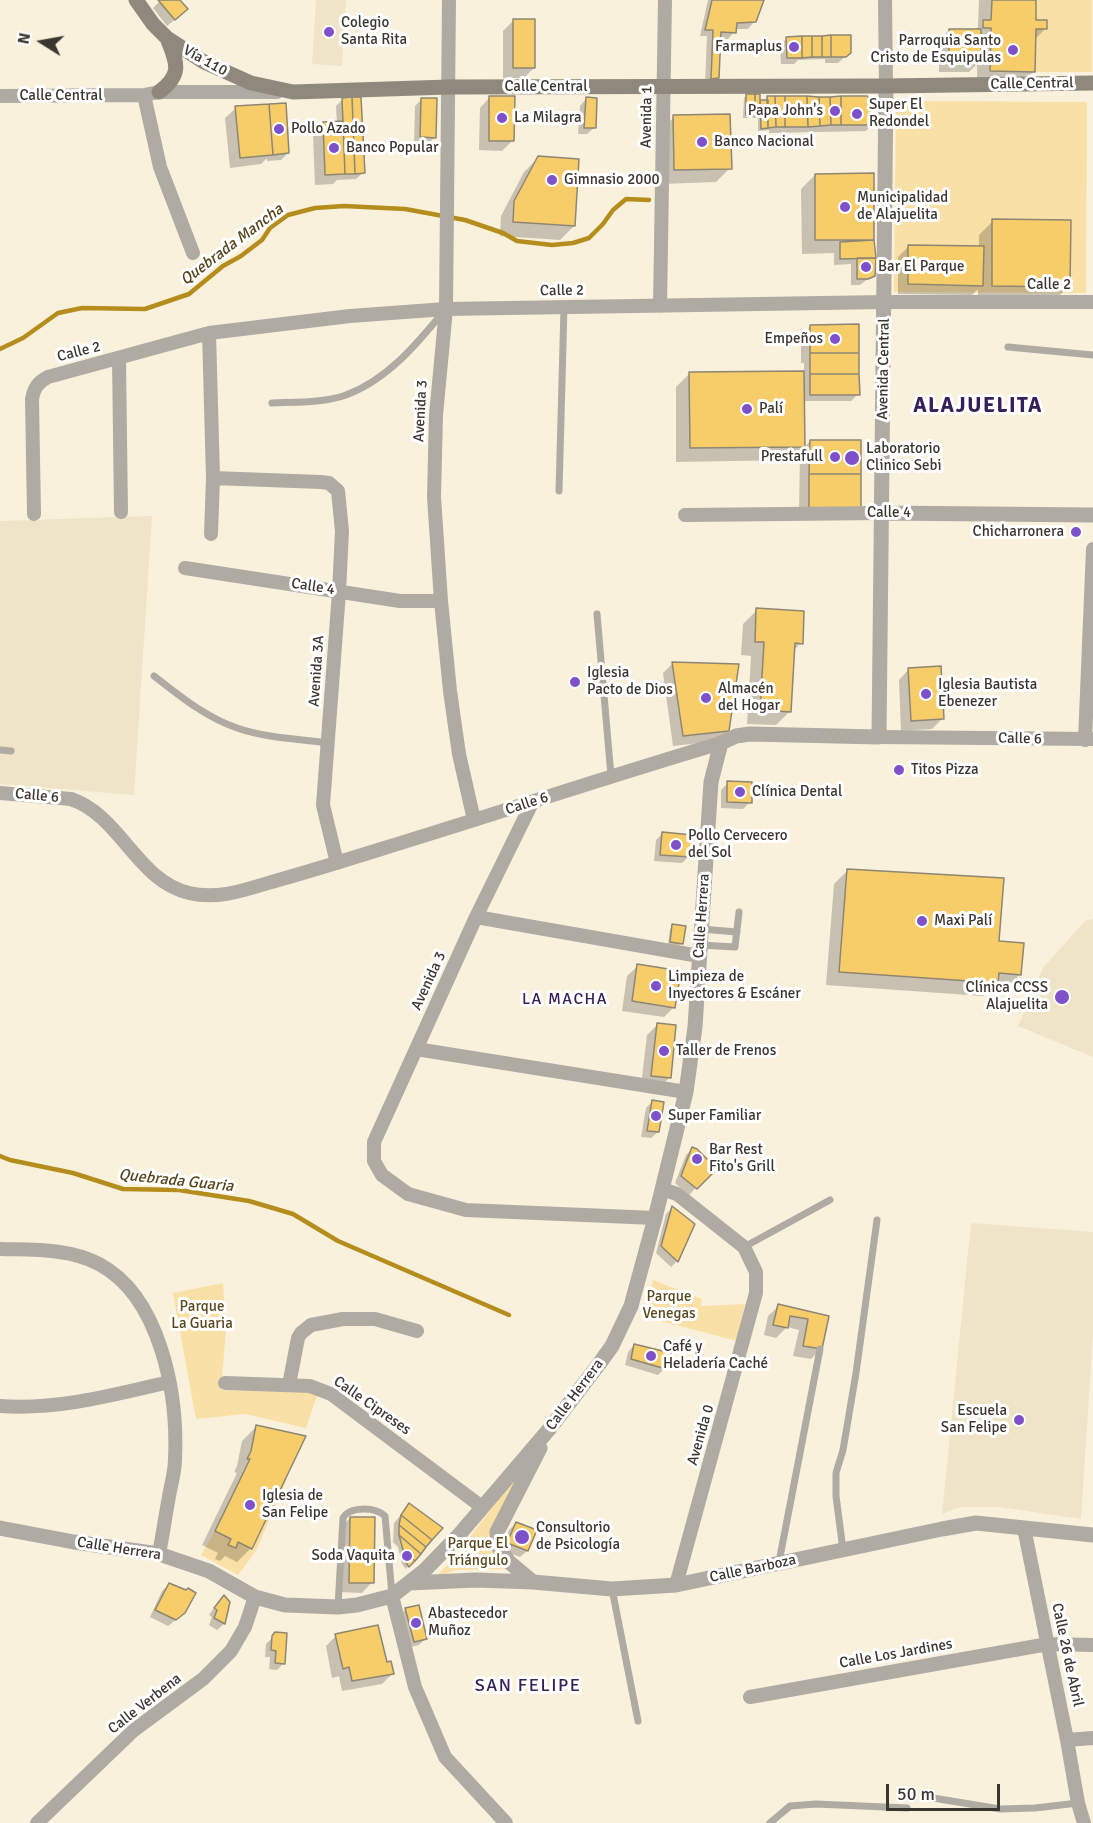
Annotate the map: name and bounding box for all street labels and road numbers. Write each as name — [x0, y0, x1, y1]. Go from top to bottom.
street label: Vía 110 — [180, 42, 230, 80]
street label: Calle Central — [990, 74, 1074, 94]
street label: Calle Central — [504, 78, 588, 96]
street label: Avenida 1 — [637, 86, 657, 148]
street label: Calle Central — [19, 87, 103, 105]
street label: Calle 2 — [1027, 276, 1071, 294]
street label: Calle 2 — [540, 282, 584, 300]
street label: Avenida Central — [874, 318, 894, 420]
street label: Calle 2 — [55, 338, 103, 366]
street label: Avenida 3 — [410, 379, 432, 443]
street label: Calle 4 — [867, 504, 911, 522]
street label: Calle 4 — [290, 575, 336, 599]
street label: Avenida 3A — [306, 635, 328, 707]
street label: Calle 6 — [998, 730, 1042, 748]
street label: Calle 6 — [14, 785, 60, 807]
street label: Calle 6 — [503, 789, 551, 819]
street label: Calle Herrera — [690, 873, 714, 959]
street label: Avenida 3 — [408, 949, 450, 1013]
street label: Calle Herrera — [542, 1356, 608, 1434]
street label: Calle Cipreses — [330, 1373, 414, 1439]
street label: Avenida 0 — [684, 1403, 718, 1467]
street label: Calle Herrera — [76, 1533, 162, 1565]
street label: Calle Barboza — [708, 1551, 798, 1587]
street label: Calle 26 de Abril — [1047, 1602, 1087, 1708]
street label: Calle Los Jardines — [838, 1635, 954, 1673]
street label: Calle Verbena — [105, 1670, 185, 1738]

